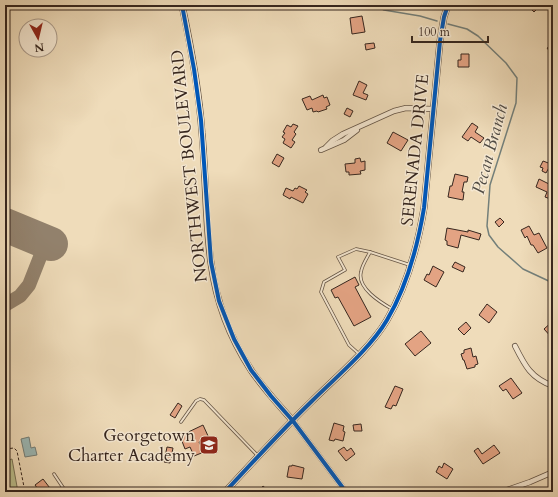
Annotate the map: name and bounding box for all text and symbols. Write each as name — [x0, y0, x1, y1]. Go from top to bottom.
north arrow — [18, 18, 58, 58]
scale bar — [412, 18, 488, 44]
text: 100 m — [418, 24, 451, 40]
text: N — [33, 39, 45, 56]
street label: NORTHWEST BOULEVARD — [165, 48, 213, 283]
street label: SERENADA DRIVE — [396, 73, 434, 227]
water label: Pecan Branch — [466, 101, 514, 197]
place label: Georgetown Charter Academy — [68, 424, 195, 467]
school or university icon: Georgetown Charter Academy — [198, 434, 220, 456]

